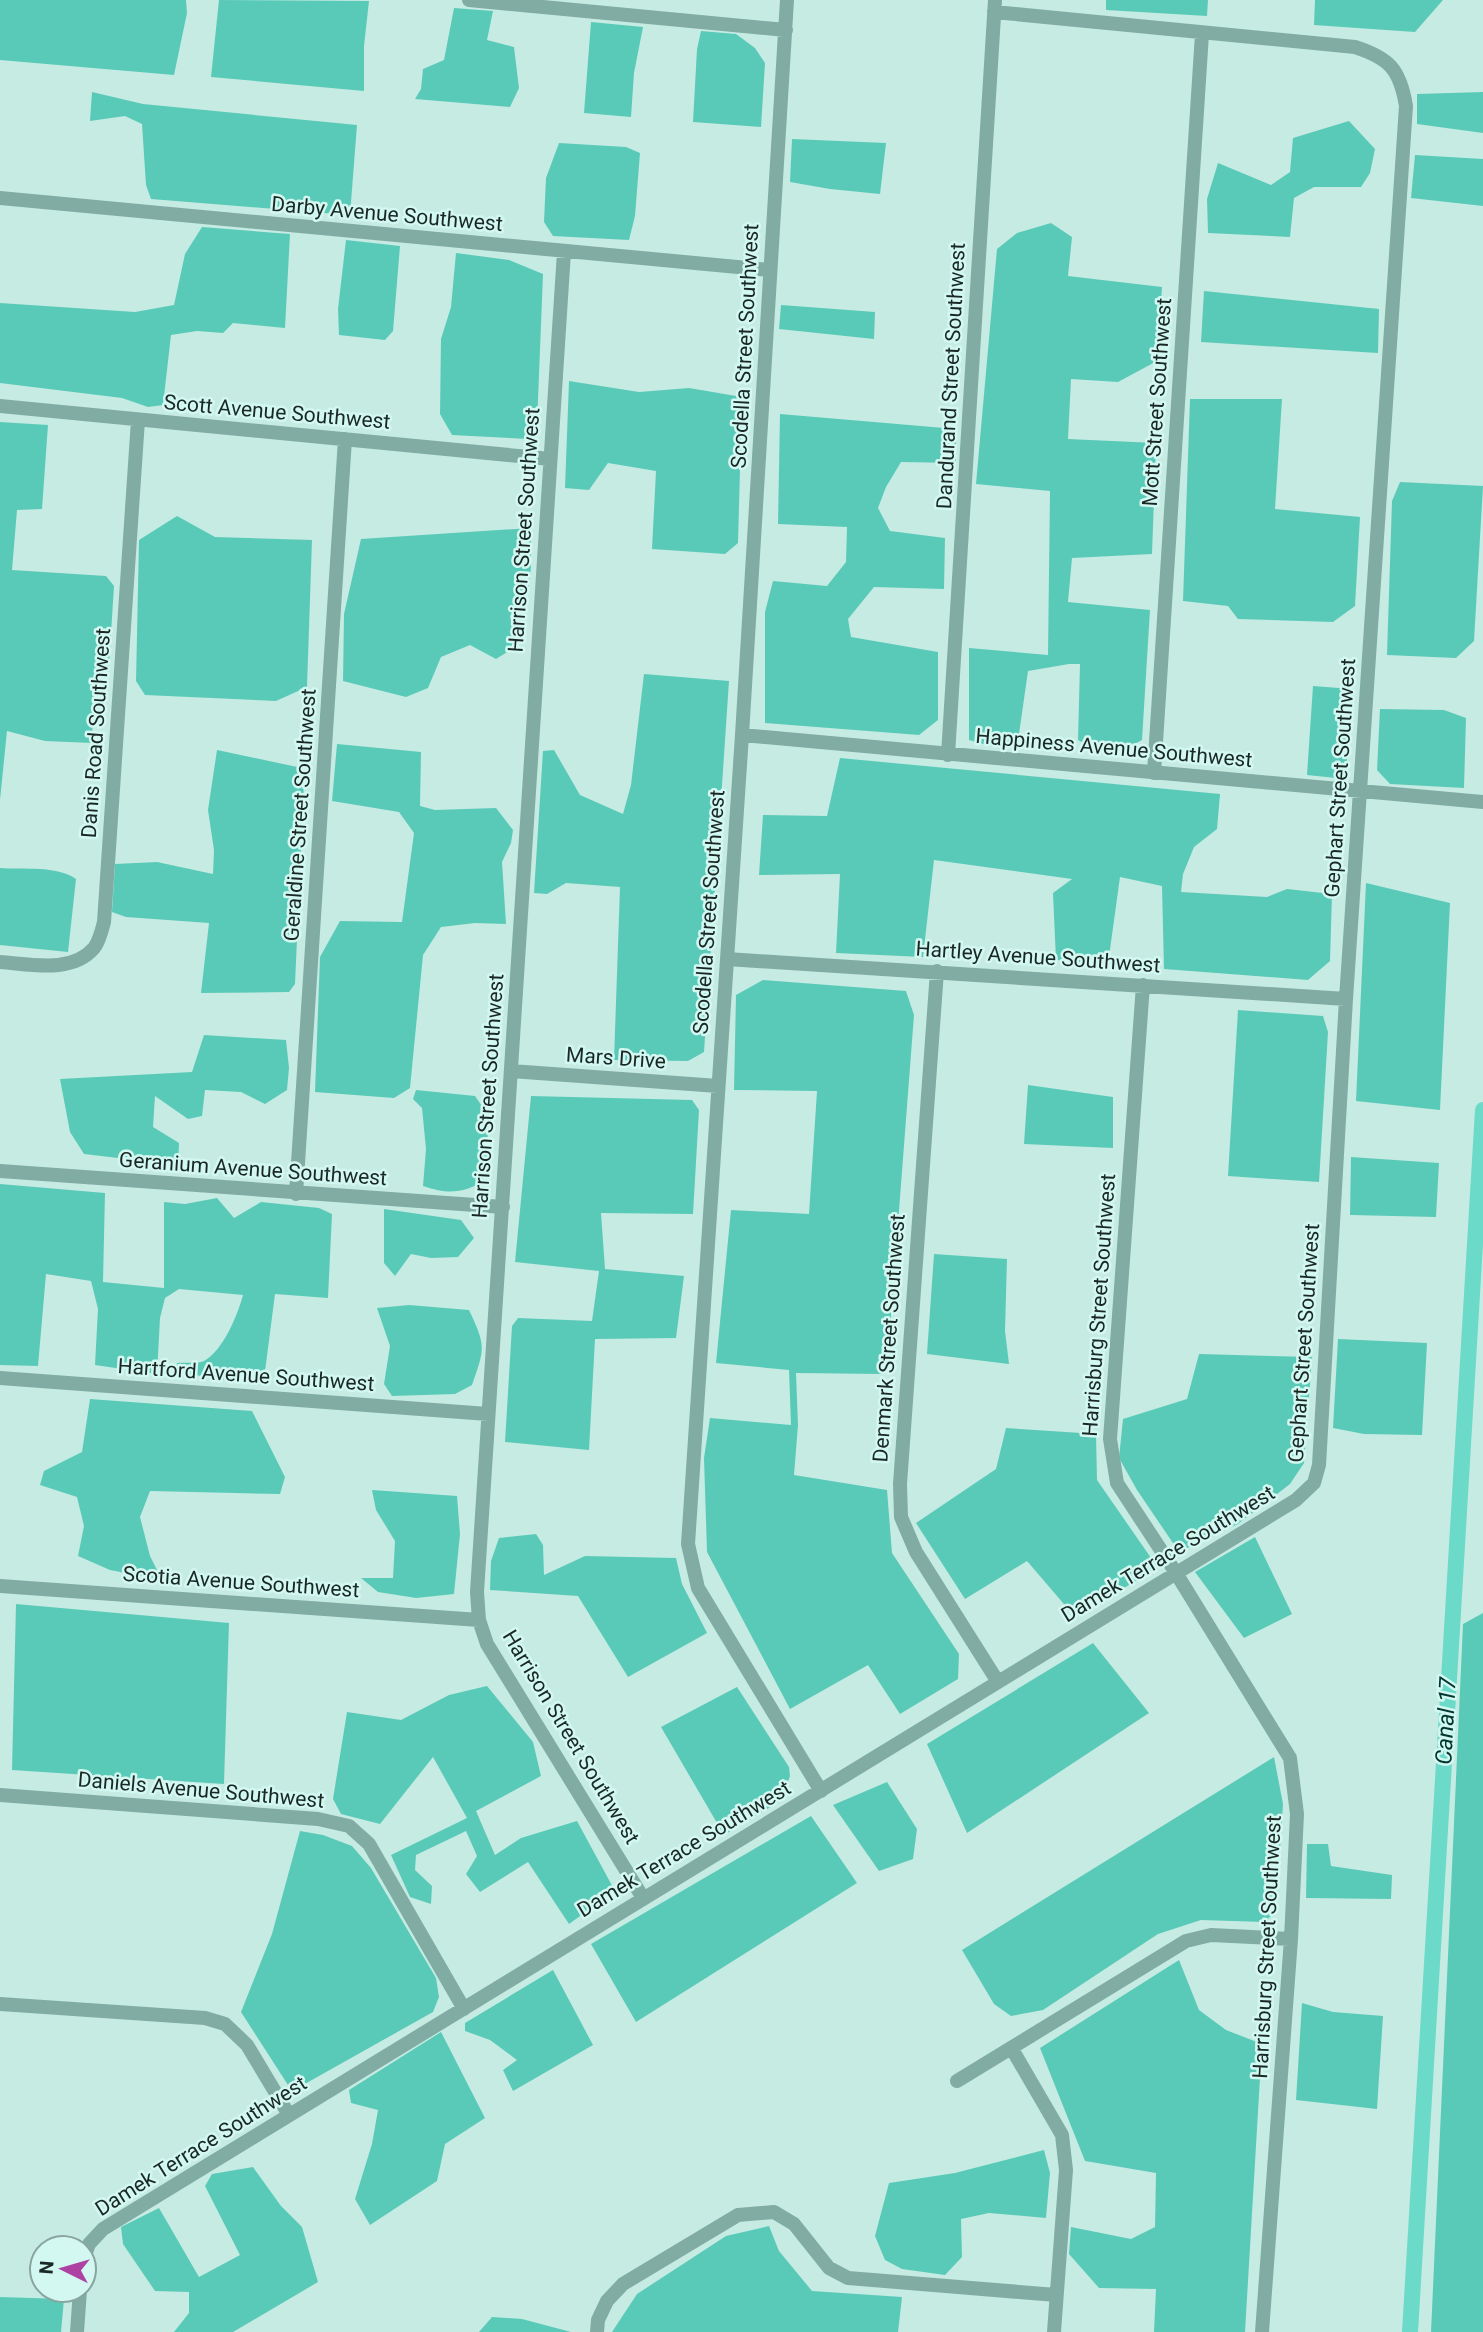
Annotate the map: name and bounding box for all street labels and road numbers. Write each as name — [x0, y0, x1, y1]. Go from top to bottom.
street label: Darby Avenue Southwest — [270, 192, 504, 236]
street label: Scodella Street Southwest — [727, 223, 763, 469]
street label: Dandurand Street Southwest — [932, 242, 970, 510]
street label: Mott Street Southwest — [1138, 297, 1176, 507]
street label: Scott Avenue Southwest — [163, 390, 391, 434]
street label: Harrison Street Southwest — [503, 407, 545, 653]
street label: Danis Road Southwest — [77, 627, 115, 839]
street label: Gephart Street Southwest — [1320, 658, 1360, 898]
street label: Geraldine Street Southwest — [279, 688, 321, 942]
street label: Happiness Avenue Southwest — [975, 724, 1253, 772]
street label: Scodella Street Southwest — [688, 789, 730, 1035]
street label: Hartley Avenue Southwest — [915, 936, 1161, 978]
street label: Harrison Street Southwest — [467, 973, 509, 1219]
street label: Mars Drive — [565, 1043, 667, 1073]
street label: Geranium Avenue Southwest — [118, 1148, 388, 1190]
street label: Harrisburg Street Southwest — [1078, 1173, 1120, 1437]
street label: Denmark Street Southwest — [868, 1213, 910, 1463]
street label: Gephart Street Southwest — [1284, 1223, 1324, 1463]
street label: Hartford Avenue Southwest — [117, 1354, 375, 1396]
street label: Damek Terrace Southwest — [1057, 1481, 1279, 1627]
street label: Scotia Avenue Southwest — [122, 1562, 360, 1602]
street label: Harrison Street Southwest — [498, 1626, 644, 1848]
street label: Daniels Avenue Southwest — [77, 1767, 325, 1813]
street label: Damek Terrace Southwest — [573, 1776, 795, 1922]
street label: Harrisburg Street Southwest — [1248, 1815, 1286, 2079]
street label: Damek Terrace Southwest — [91, 2071, 311, 2221]

